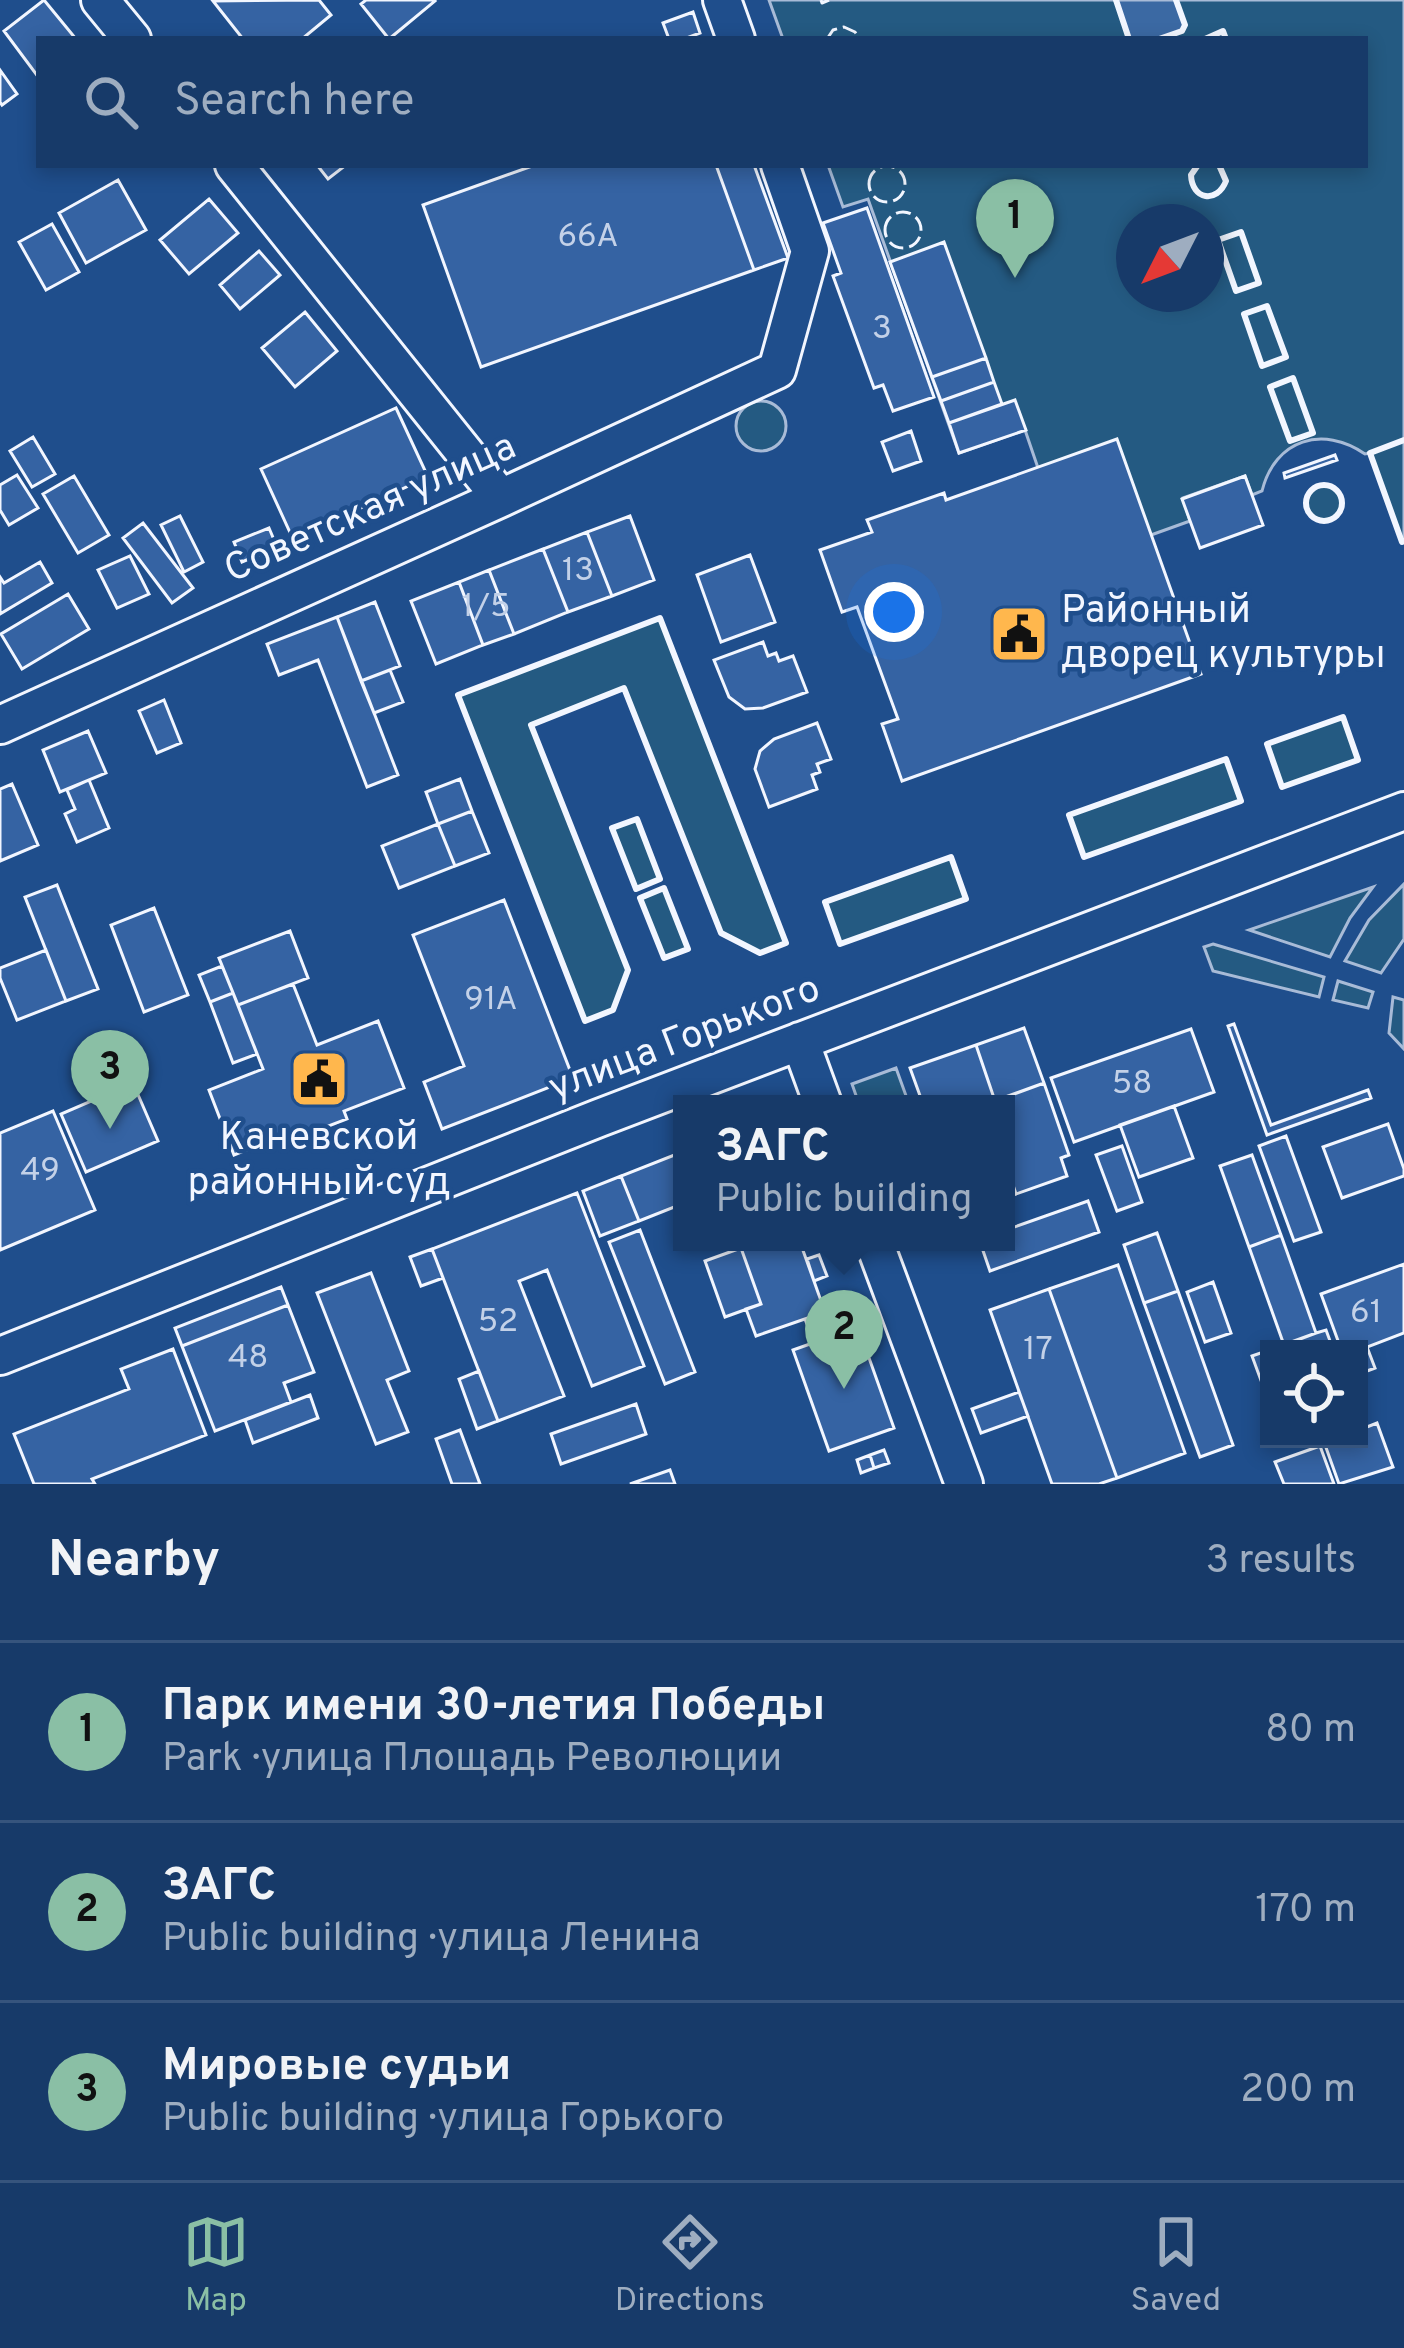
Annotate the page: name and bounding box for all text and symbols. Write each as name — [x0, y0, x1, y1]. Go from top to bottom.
search box — [36, 36, 1368, 168]
icon: search — [78, 69, 144, 135]
text: Search here — [174, 74, 414, 131]
pin: 1 — [976, 179, 1054, 278]
north arrow — [1116, 204, 1224, 312]
house number: 66А — [557, 217, 619, 259]
house number: 3 — [872, 309, 892, 351]
street label: Советская улица — [218, 424, 524, 596]
house number: 13 — [562, 551, 594, 593]
your location — [864, 582, 924, 642]
house number: 1/5 — [462, 587, 510, 629]
place label: Районный дворец культуры — [1061, 588, 1385, 682]
public building icon: Районный дворец культуры — [988, 603, 1050, 665]
street label: улица Горького — [542, 966, 828, 1114]
house number: 91А — [464, 980, 518, 1022]
pin: 3 — [71, 1030, 149, 1129]
public building icon: Каневской районный суд — [288, 1048, 350, 1110]
house number: 58 — [1112, 1064, 1152, 1106]
popup — [673, 1095, 1015, 1251]
place label: Каневской районный суд — [187, 1115, 451, 1209]
text: ЗАГС — [716, 1120, 830, 1177]
house number: 49 — [20, 1151, 60, 1193]
text: Public building — [716, 1177, 972, 1226]
pin: 2 — [805, 1290, 883, 1389]
house number: 61 — [1350, 1293, 1382, 1335]
house number: 52 — [478, 1302, 518, 1344]
house number: 17 — [1023, 1330, 1053, 1372]
house number: 48 — [228, 1338, 268, 1380]
map controls — [1260, 1340, 1368, 1448]
button: locate — [1260, 1340, 1368, 1448]
text: Nearby — [48, 1530, 220, 1595]
text: 3 results — [1206, 1538, 1356, 1587]
text: Парк имени 30-летия Победы — [162, 1679, 825, 1736]
text: 1 — [79, 1707, 95, 1756]
text: 80 m — [1265, 1707, 1356, 1756]
text: Park · улица Площадь Революции — [162, 1736, 782, 1785]
text: ЗАГС — [162, 1859, 276, 1916]
text: 2 — [75, 1887, 99, 1936]
text: 170 m — [1255, 1887, 1356, 1936]
text: Public building · улица Ленина — [162, 1916, 700, 1965]
text: Мировые судьи — [162, 2039, 511, 2096]
text: 3 — [75, 2067, 99, 2116]
text: 200 m — [1240, 2067, 1356, 2116]
text: Public building · улица Горького — [162, 2096, 724, 2145]
tab: Map — [183, 2209, 249, 2323]
tab: Directions — [615, 2209, 765, 2323]
tab: Saved — [1130, 2209, 1221, 2323]

